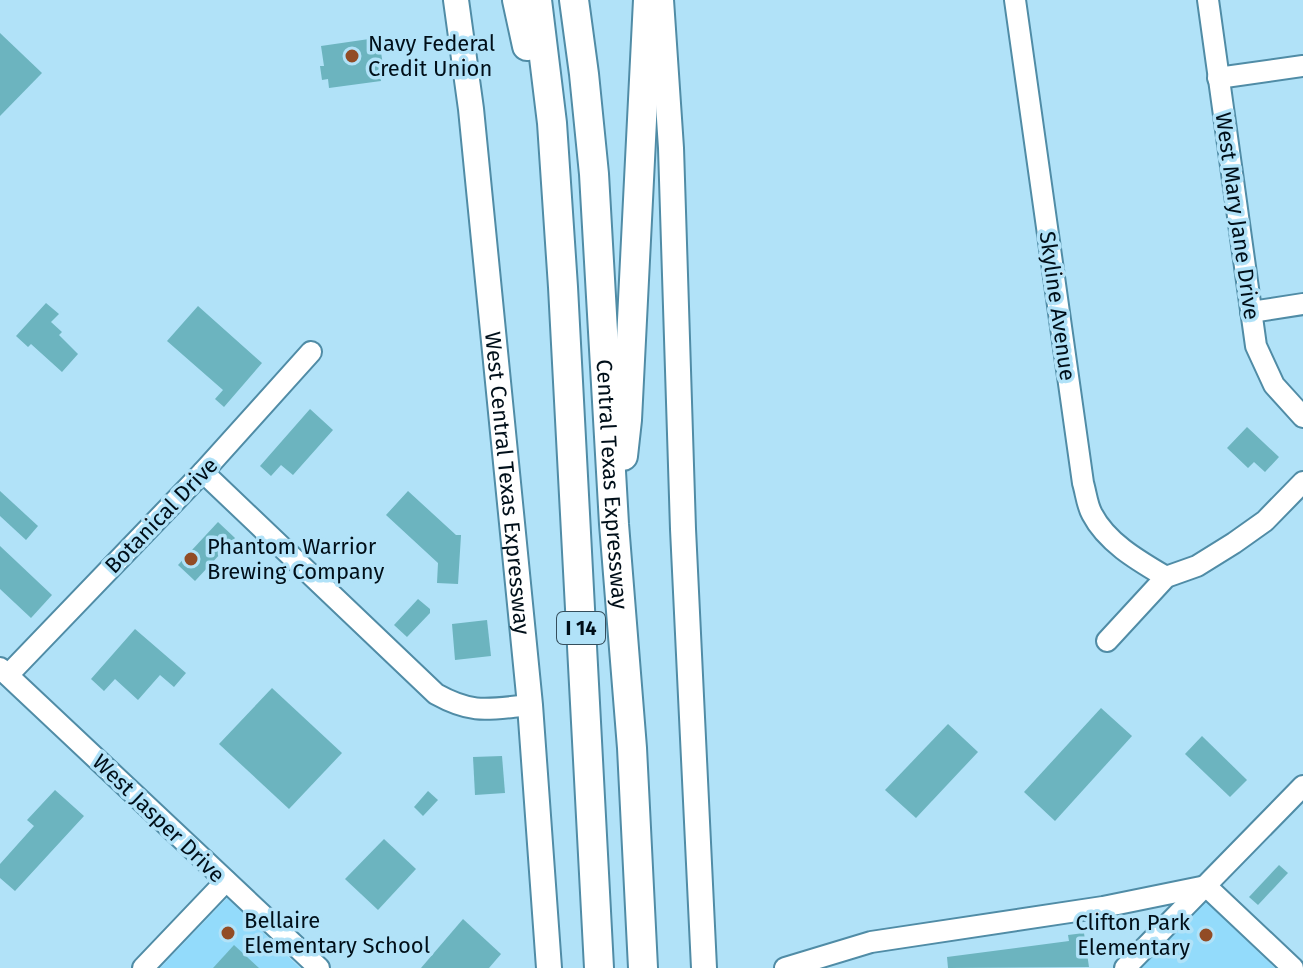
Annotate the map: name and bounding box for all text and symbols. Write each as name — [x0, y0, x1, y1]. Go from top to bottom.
place label: Navy Federal Credit Union — [368, 30, 495, 82]
marker: Navy Federal Credit Union — [343, 47, 361, 65]
street label: West Mary Jane Drive — [1210, 111, 1265, 322]
street label: Skyline Avenue — [1034, 230, 1081, 382]
street label: West Central Texas Expressway — [479, 330, 536, 636]
street label: Central Texas Expressway — [591, 359, 634, 610]
street label: Botanical Drive — [99, 452, 224, 579]
place label: Phantom Warrior Brewing Company — [207, 533, 384, 585]
marker: Phantom Warrior Brewing Company — [182, 550, 200, 568]
road number: I 14 — [557, 612, 605, 644]
street label: West Jasper Drive — [87, 748, 231, 888]
place label: Bellaire Elementary School — [244, 907, 430, 959]
place label: Clifton Park Elementary — [1075, 909, 1191, 961]
marker: Bellaire Elementary School — [219, 924, 237, 942]
marker: Clifton Park Elementary — [1197, 926, 1215, 944]

